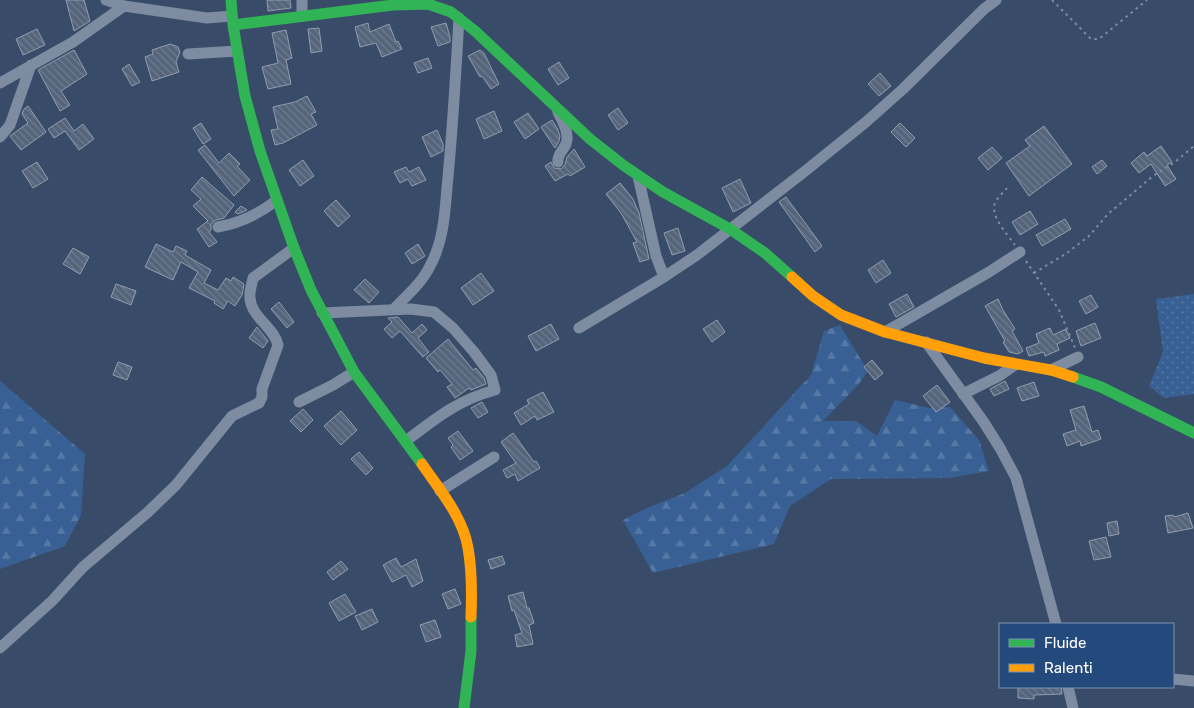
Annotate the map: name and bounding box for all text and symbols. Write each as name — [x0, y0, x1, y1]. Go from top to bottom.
legend — [999, 623, 1174, 688]
text: Fluide — [1044, 634, 1086, 652]
text: Ralenti — [1044, 659, 1093, 677]

